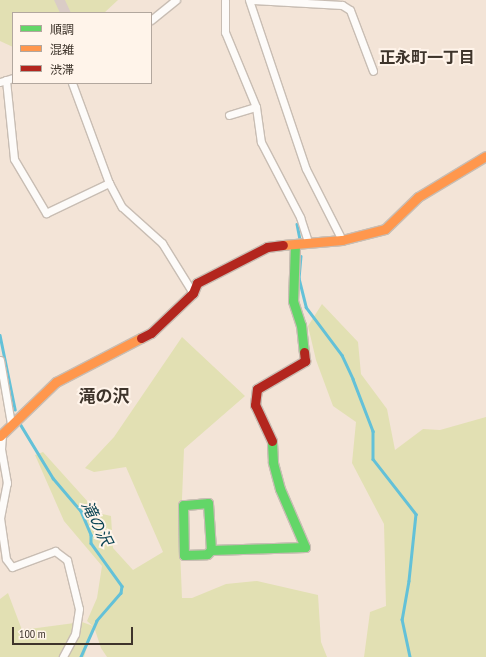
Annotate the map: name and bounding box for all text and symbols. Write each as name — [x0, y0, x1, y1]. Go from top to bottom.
legend — [12, 12, 152, 84]
text: 順調 — [50, 22, 74, 37]
text: 混雑 — [50, 42, 74, 57]
district label: 正永町一丁目 — [379, 47, 475, 67]
text: 渋滞 — [50, 62, 74, 77]
district label: 滝の沢 — [79, 387, 129, 407]
water label: 滝の沢 — [78, 497, 116, 549]
scale bar — [14, 619, 135, 645]
text: 100 m — [19, 626, 46, 641]

